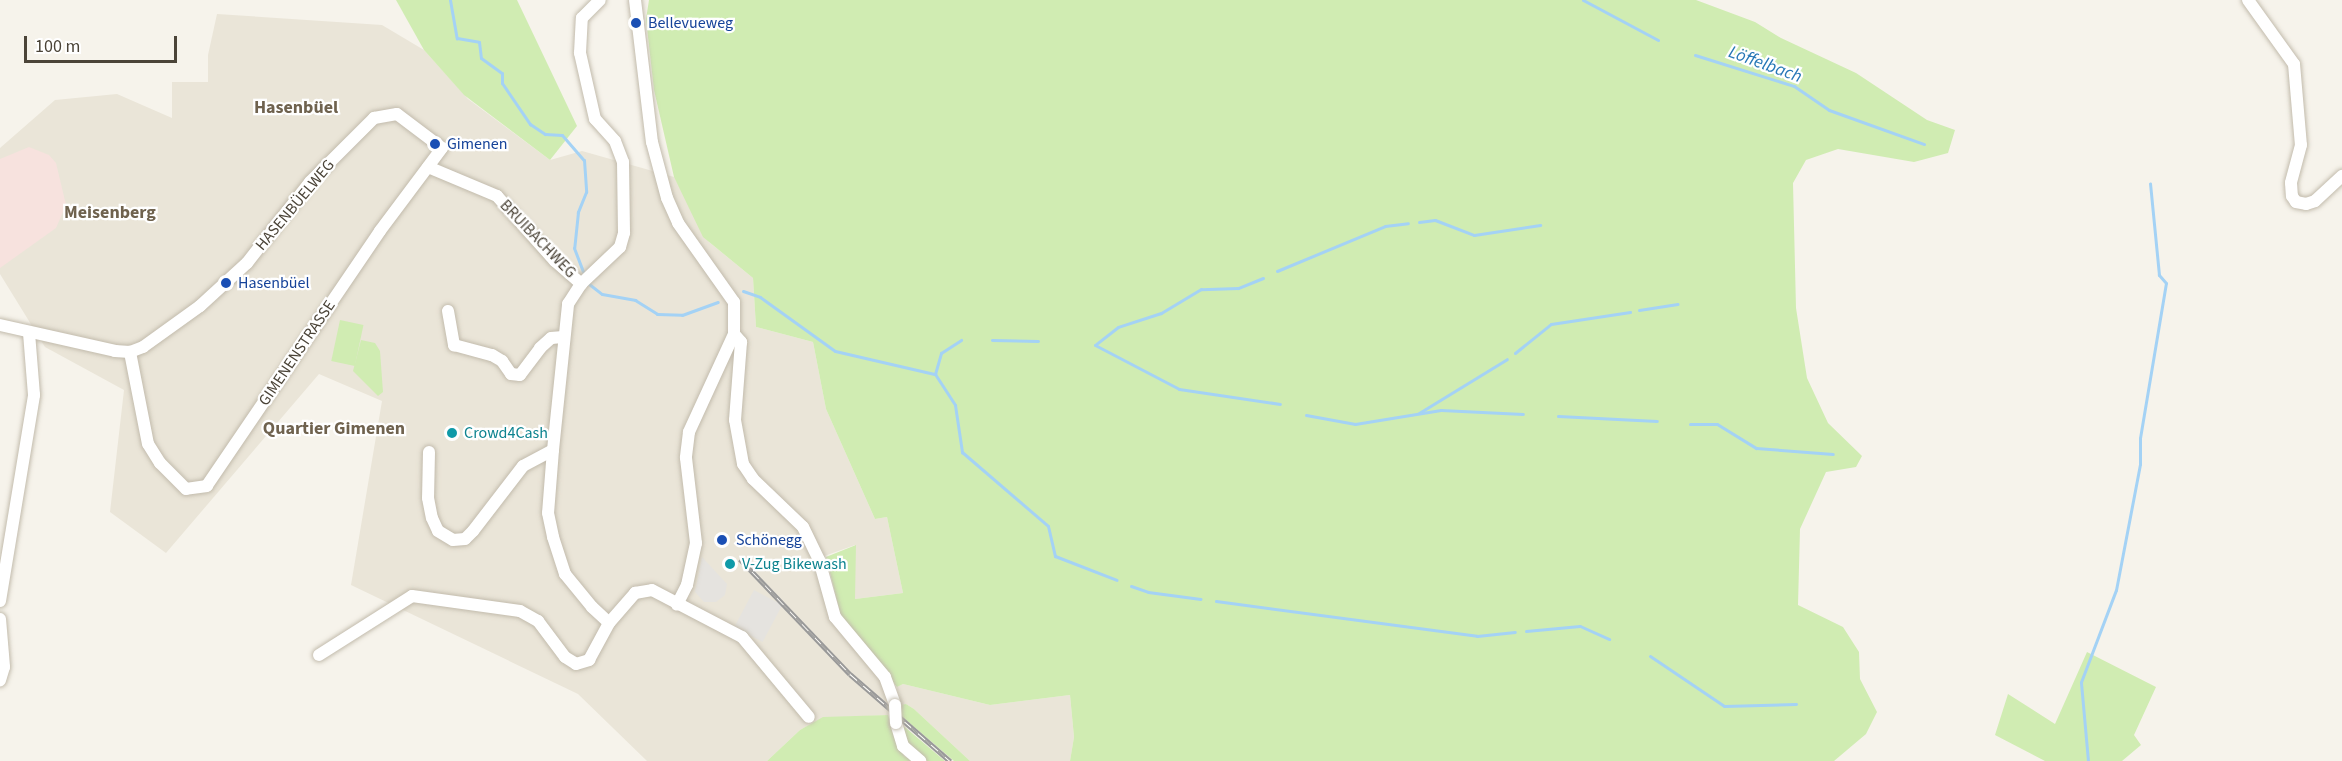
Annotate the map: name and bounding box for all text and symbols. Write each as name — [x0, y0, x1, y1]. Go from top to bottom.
place label: Bellevueweg — [648, 13, 733, 33]
marker: Bellevueweg — [629, 16, 643, 30]
scale bar — [27, 24, 180, 62]
text: 100 m — [35, 34, 80, 59]
water label: Löffelbach — [1725, 42, 1805, 88]
district label: Hasenbüel — [254, 97, 338, 119]
place label: Gimenen — [447, 134, 507, 154]
marker: Gimenen — [428, 137, 442, 151]
street label: HASENBÜELWEG — [252, 156, 338, 254]
street label: BRUIBACHWEG — [496, 196, 580, 282]
district label: Meisenberg — [64, 202, 156, 224]
place label: Hasenbüel — [238, 273, 309, 293]
marker: Hasenbüel — [219, 276, 233, 290]
street label: GIMENENSTRASSE — [255, 297, 339, 409]
district label: Quartier Gimenen — [263, 418, 405, 440]
place label: Crowd4Cash — [464, 423, 548, 443]
marker: Crowd4Cash — [445, 426, 459, 440]
place label: Schönegg — [736, 530, 802, 550]
marker: Schönegg — [713, 531, 731, 549]
place label: V-Zug Bikewash — [742, 554, 847, 574]
marker: V-Zug Bikewash — [723, 557, 737, 571]

